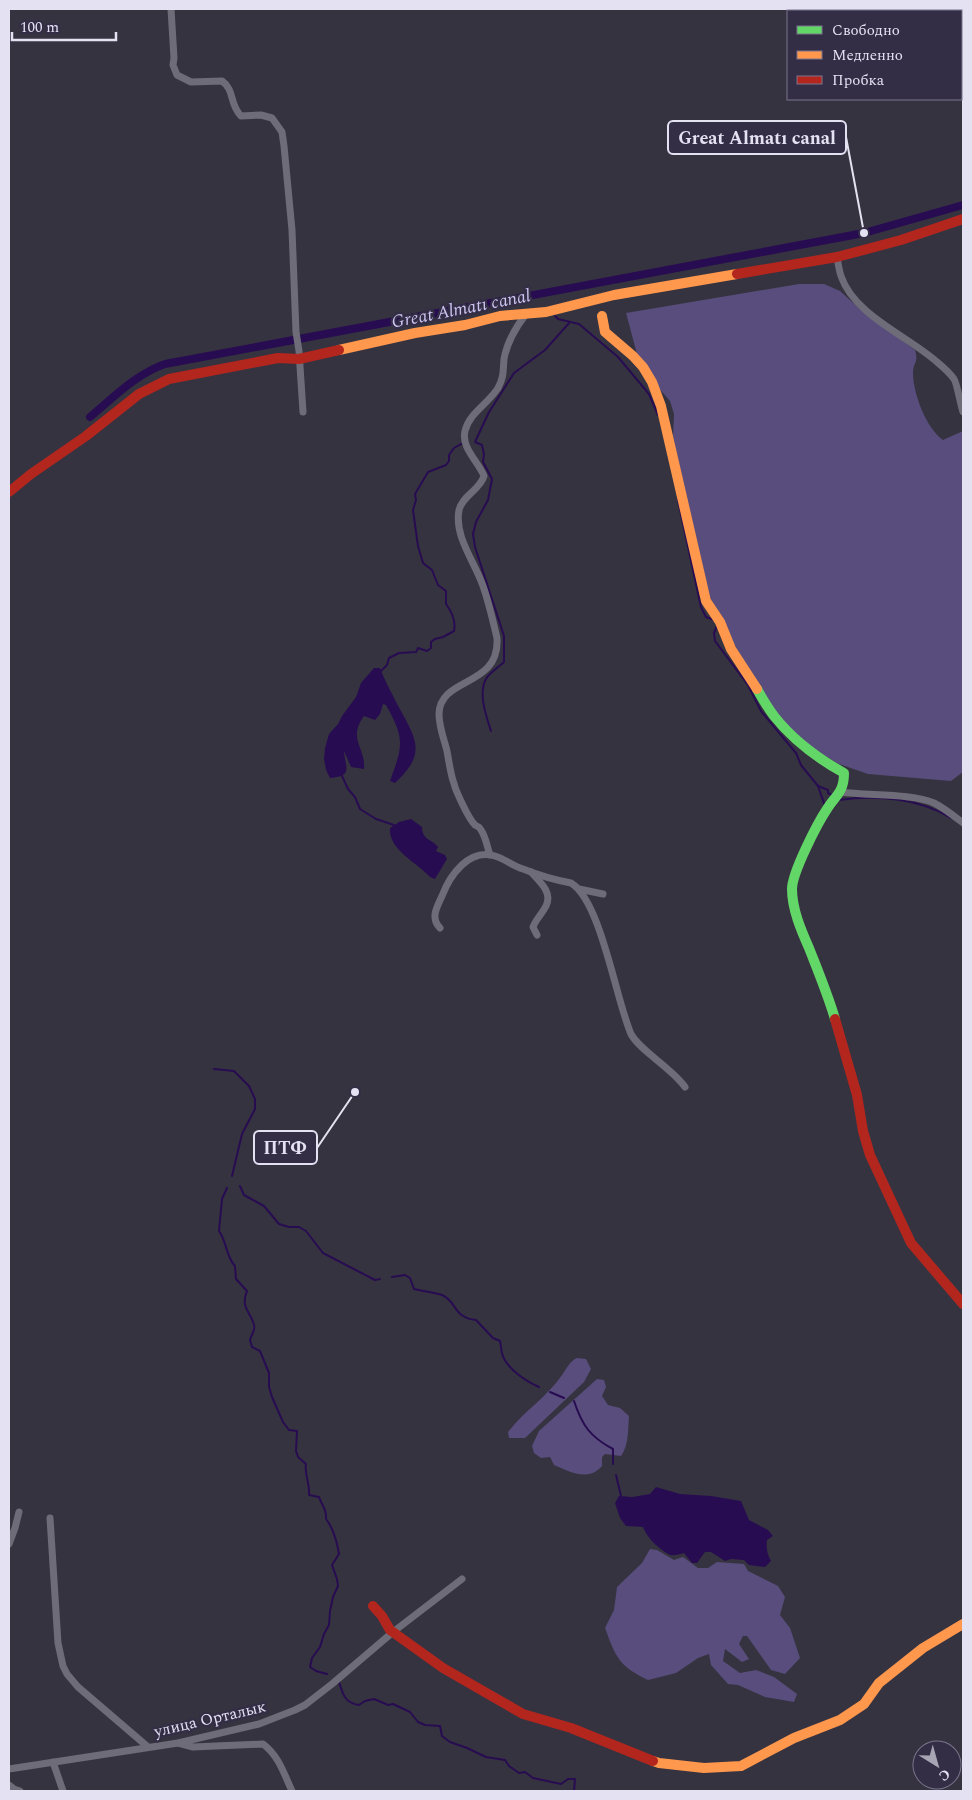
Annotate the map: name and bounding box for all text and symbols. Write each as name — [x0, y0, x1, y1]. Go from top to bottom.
scale bar — [12, 10, 116, 42]
legend — [787, 10, 962, 100]
text: 100 m — [20, 16, 59, 39]
text: Свободно — [832, 19, 900, 42]
text: Медленно — [832, 44, 903, 67]
text: Пробка — [832, 69, 885, 92]
callout: Great Almatı canal — [668, 121, 846, 154]
text: Great Almatı canal — [678, 125, 836, 152]
water label: Great Almatı canal — [389, 282, 533, 336]
callout: ПТФ — [254, 1131, 317, 1164]
text: ПТФ — [263, 1135, 307, 1162]
street label: улица Орталык — [151, 1694, 268, 1744]
north arrow — [912, 1740, 962, 1790]
text: С — [934, 1764, 955, 1786]

